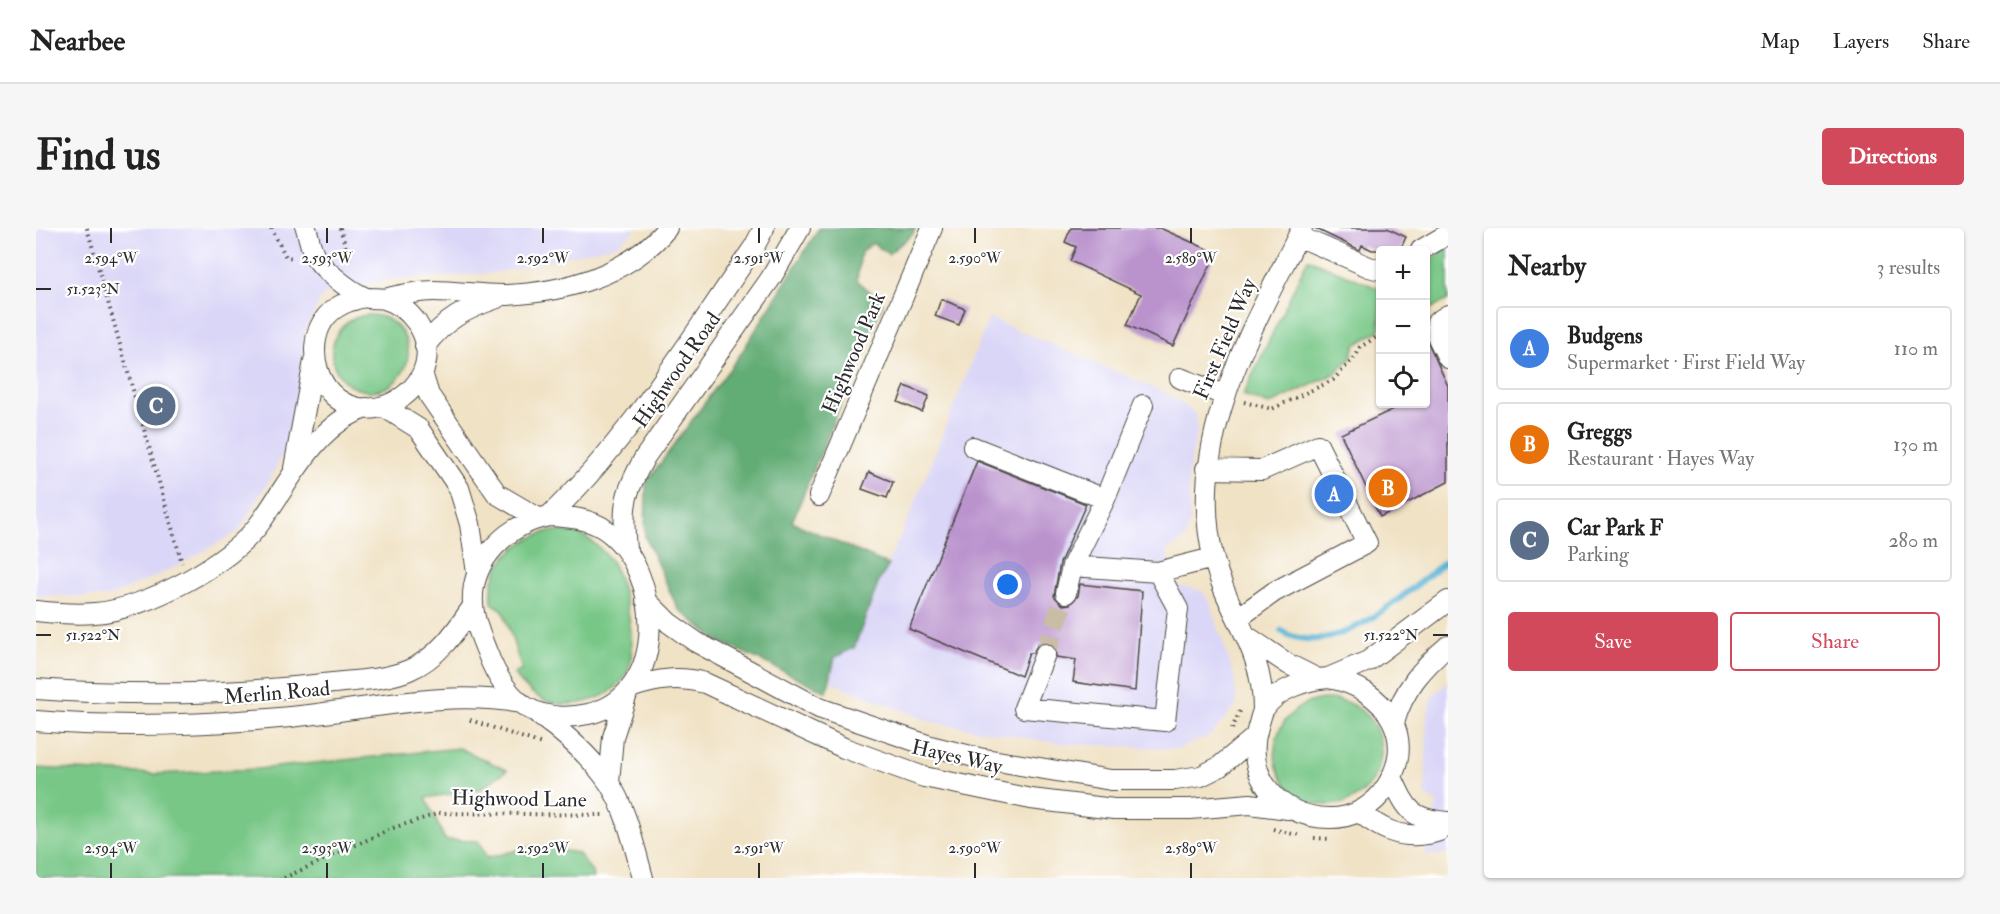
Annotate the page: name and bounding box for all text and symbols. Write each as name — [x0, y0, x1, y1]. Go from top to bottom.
text: Nearbee — [30, 24, 125, 59]
text: Map — [1760, 28, 1800, 55]
text: Layers — [1833, 28, 1889, 55]
text: Share — [1922, 28, 1970, 55]
button: Directions — [1822, 128, 1964, 185]
text: Find us — [36, 130, 160, 182]
map controls — [1376, 246, 1430, 408]
button: + — [1376, 246, 1430, 300]
text: 2.594°W — [84, 249, 138, 268]
text: 2.593°W — [302, 249, 353, 268]
text: 2.592°W — [517, 249, 570, 268]
text: 2.591°W — [734, 249, 785, 268]
text: 2.590°W — [949, 249, 1002, 268]
text: 2.589°W — [1165, 249, 1218, 268]
text: Nearby — [1508, 251, 1586, 283]
text: 3 results — [1877, 255, 1940, 280]
street label: First Field Way — [1187, 273, 1263, 404]
text: 51.523°N — [66, 280, 120, 299]
street label: Highwood Park — [816, 288, 892, 418]
button: − — [1376, 300, 1430, 354]
street label: Highwood Road — [627, 306, 727, 433]
text: Budgens — [1567, 322, 1643, 350]
text: A — [1523, 336, 1536, 361]
text: 110 m — [1894, 336, 1938, 361]
text: Supermarket · First Field Way — [1567, 350, 1805, 375]
button: locate — [1376, 354, 1430, 408]
pin: C — [136, 384, 176, 429]
text: Greggs — [1567, 418, 1632, 446]
text: B — [1523, 432, 1536, 457]
text: 130 m — [1893, 432, 1938, 457]
text: Restaurant · Hayes Way — [1567, 446, 1754, 471]
pin: B — [1368, 466, 1408, 510]
pin: A — [1314, 472, 1354, 516]
text: Car Park F — [1567, 514, 1663, 542]
text: C — [1522, 528, 1537, 553]
text: 280 m — [1888, 528, 1938, 553]
text: Parking — [1567, 542, 1629, 567]
your location — [993, 570, 1022, 599]
button: Save — [1508, 612, 1718, 671]
button: Share — [1730, 612, 1940, 671]
text: 51.522°N — [65, 626, 121, 645]
text: 51.522°N — [1363, 626, 1419, 645]
street label: Merlin Road — [223, 675, 332, 711]
street label: Hayes Way — [909, 733, 1006, 781]
street label: Highwood Lane — [451, 784, 587, 814]
text: 2.594°W — [84, 839, 138, 858]
text: 2.593°W — [302, 839, 353, 858]
text: 2.592°W — [517, 839, 570, 858]
text: 2.591°W — [734, 839, 785, 858]
text: 2.590°W — [949, 839, 1002, 858]
text: 2.589°W — [1165, 839, 1218, 858]

